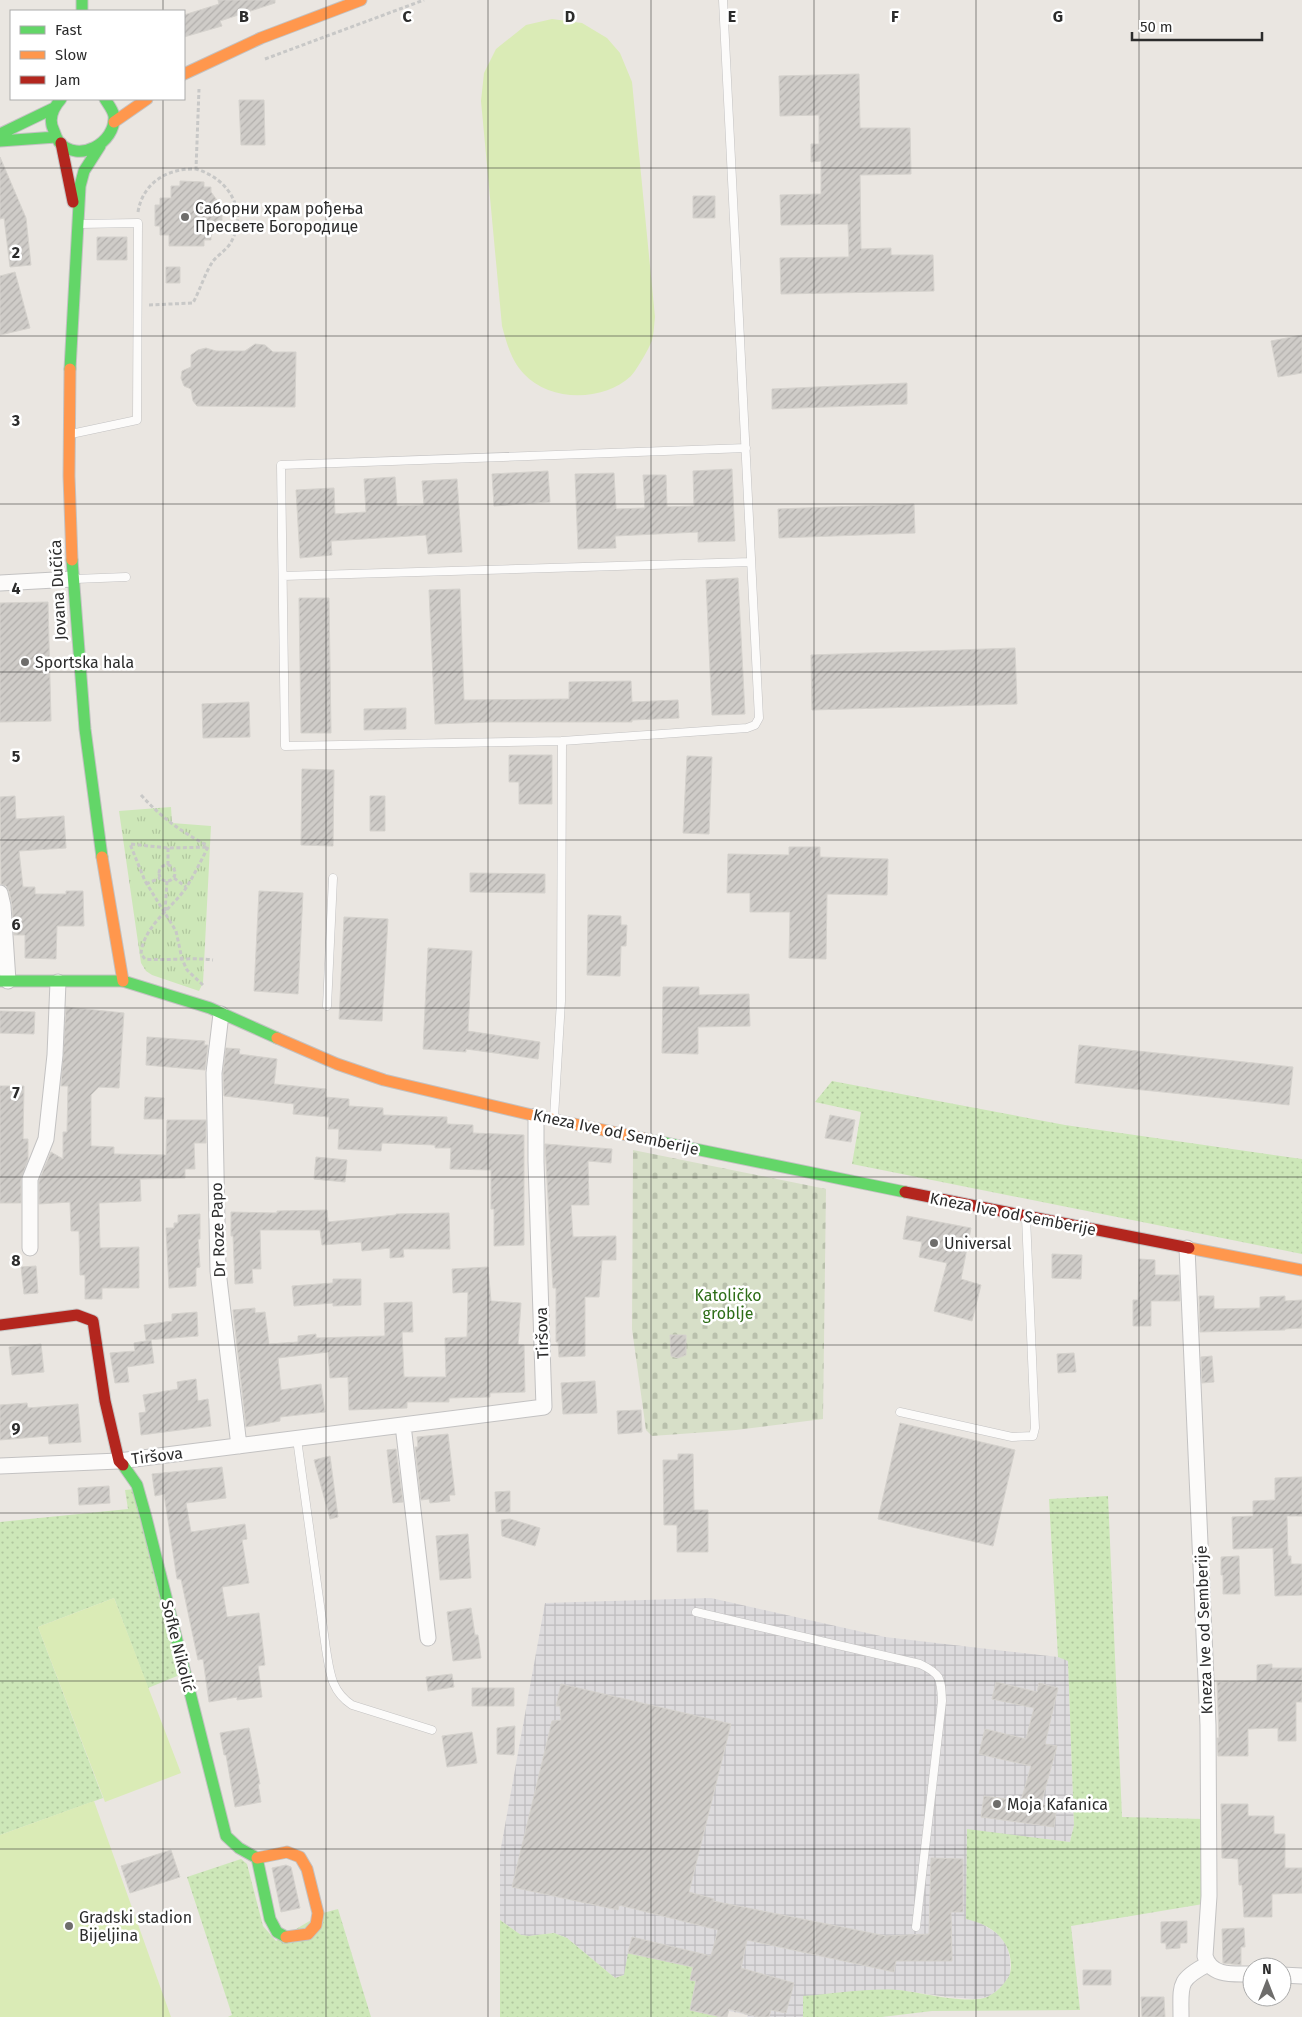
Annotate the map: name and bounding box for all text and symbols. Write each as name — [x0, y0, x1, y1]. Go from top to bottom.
text: B — [239, 7, 249, 26]
text: C — [402, 7, 412, 26]
text: D — [565, 7, 575, 26]
text: E — [728, 7, 736, 26]
text: F — [891, 7, 899, 26]
text: G — [1053, 7, 1063, 26]
legend — [10, 10, 185, 100]
scale bar — [1132, 10, 1262, 42]
text: 50 m — [1140, 18, 1173, 36]
text: Fast — [55, 21, 82, 39]
text: Slow — [55, 46, 87, 64]
text: Jam — [55, 71, 81, 89]
place label: Саборни храм рођења Пресвете Богородице — [195, 199, 363, 236]
marker: Саборни храм рођења Пресвете Богородице — [179, 211, 191, 223]
text: 2 — [12, 243, 20, 262]
text: 3 — [11, 411, 20, 430]
street label: Jovana Dučića — [46, 539, 70, 641]
text: 4 — [11, 579, 21, 598]
place label: Sportska hala — [35, 653, 134, 672]
marker: Sportska hala — [19, 656, 31, 668]
text: 5 — [12, 747, 21, 766]
text: 6 — [11, 915, 21, 934]
text: 7 — [12, 1083, 20, 1102]
street label: Kneza Ive od Semberije — [531, 1105, 701, 1159]
street label: Dr Roze Papo — [207, 1182, 229, 1278]
street label: Kneza Ive od Semberije — [928, 1189, 1098, 1239]
place label: Universal — [944, 1234, 1012, 1253]
marker: Universal — [928, 1237, 940, 1249]
text: 8 — [11, 1251, 21, 1270]
park label: Katoličko groblje — [694, 1286, 762, 1323]
street label: Tiršova — [532, 1307, 552, 1359]
text: 9 — [12, 1419, 21, 1438]
street label: Tiršova — [130, 1443, 184, 1469]
street label: Kneza Ive od Semberije — [1192, 1545, 1216, 1715]
street label: Sofke Nikolić — [157, 1598, 199, 1694]
place label: Moja Kafanica — [1007, 1795, 1108, 1814]
marker: Moja Kafanica — [991, 1798, 1003, 1810]
place label: Gradski stadion Bijeljina — [79, 1908, 192, 1945]
marker: Gradski stadion Bijeljina — [63, 1920, 75, 1932]
north arrow — [1242, 1957, 1292, 2007]
text: N — [1262, 1961, 1272, 1978]

